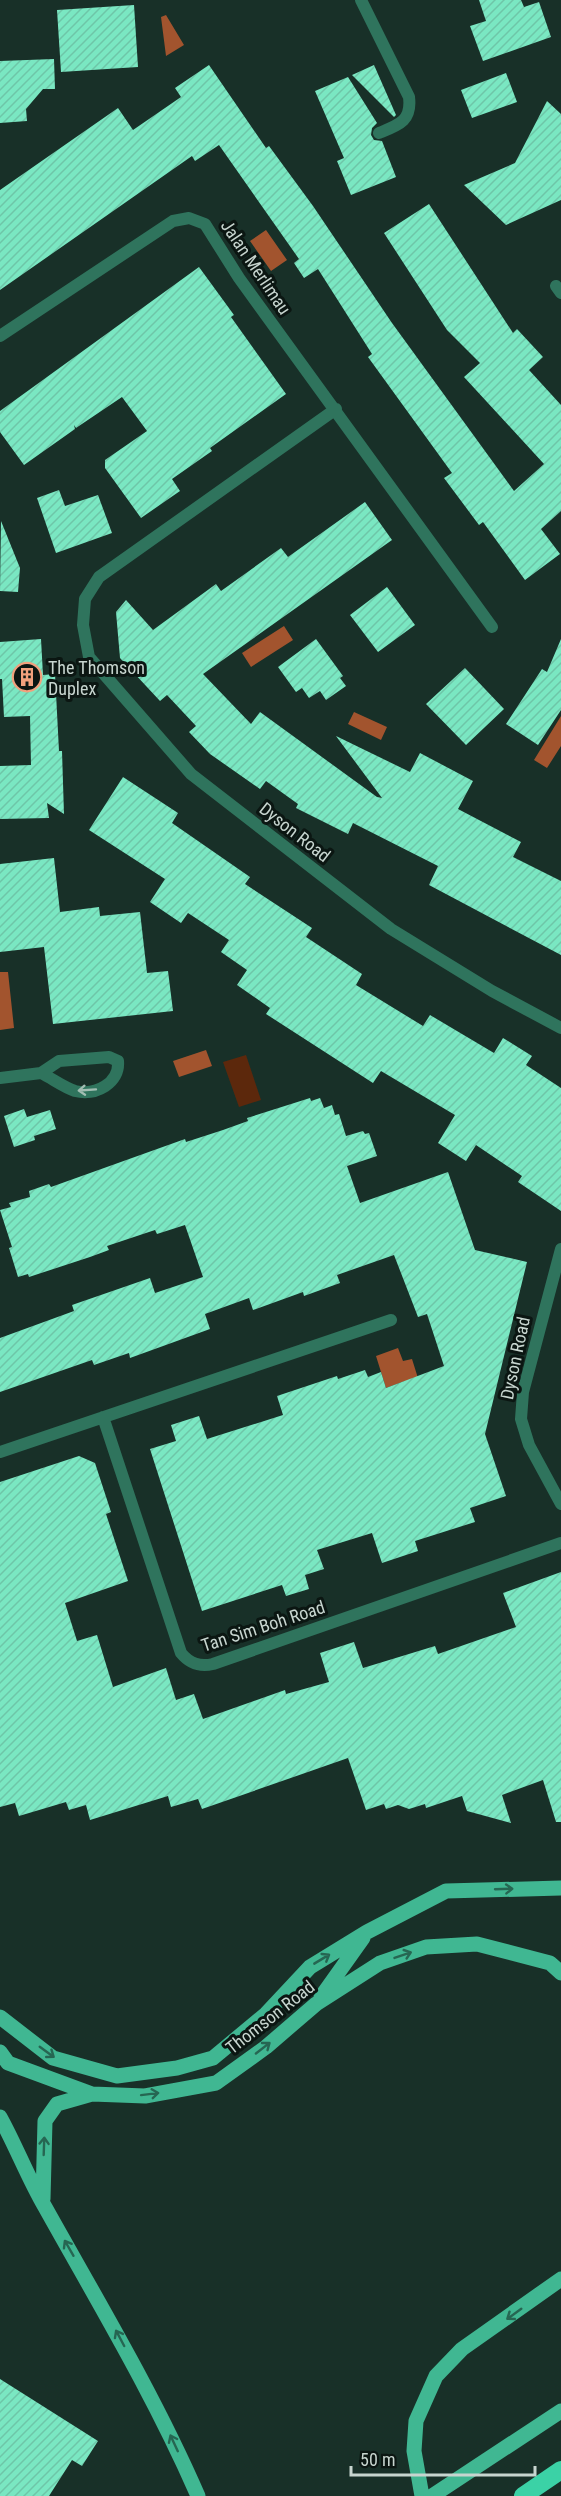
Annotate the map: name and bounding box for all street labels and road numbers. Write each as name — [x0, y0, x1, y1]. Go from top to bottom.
street label: Jalan Merlimau — [217, 216, 295, 318]
street label: Dyson Road — [255, 798, 335, 866]
street label: Dyson Road — [496, 1315, 534, 1401]
street label: Tan Sim Boh Road — [198, 1596, 328, 1656]
street label: Thomson Road — [221, 1976, 319, 2058]

